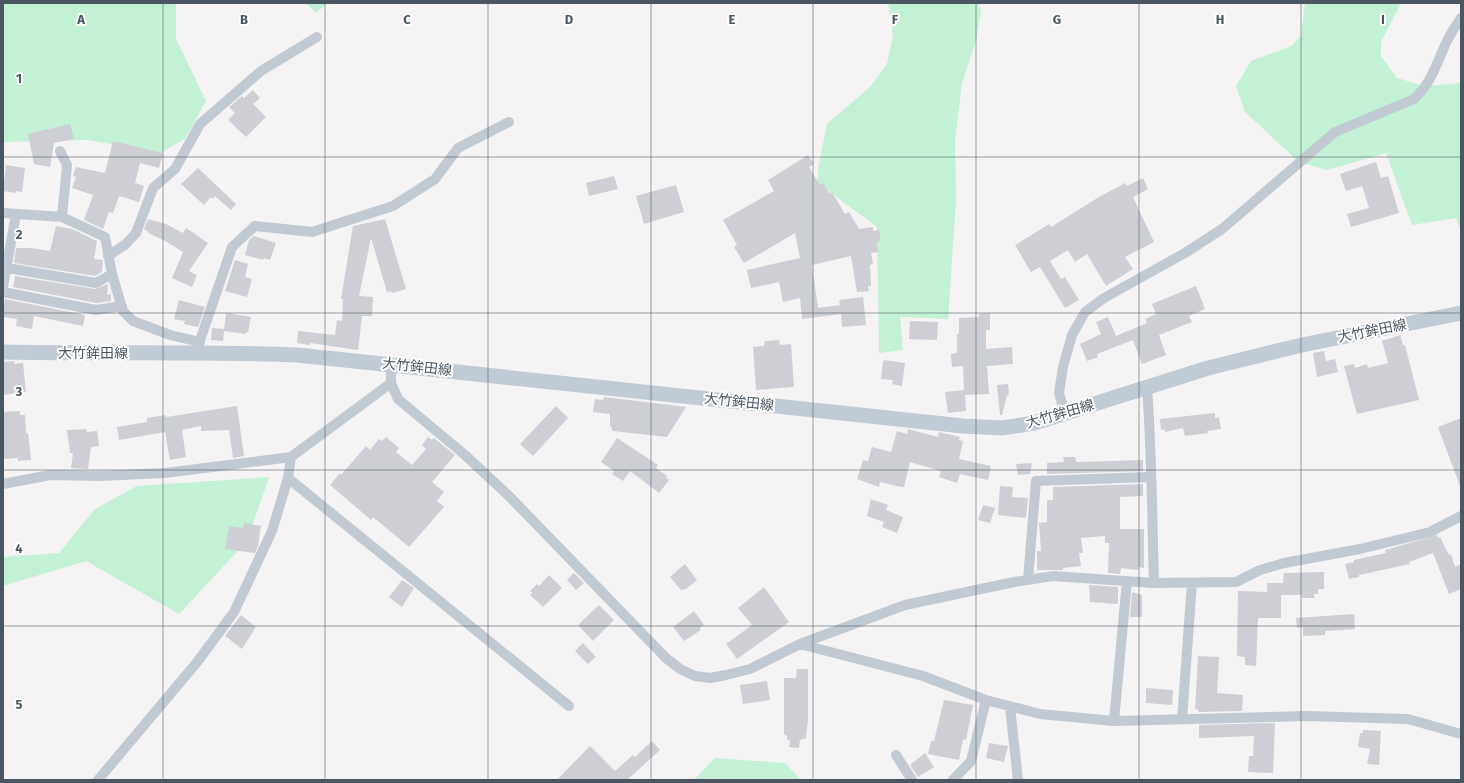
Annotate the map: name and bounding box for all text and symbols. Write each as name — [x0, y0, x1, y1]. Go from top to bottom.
text: A — [76, 12, 85, 27]
text: B — [240, 12, 248, 27]
text: C — [403, 12, 411, 27]
text: D — [565, 12, 574, 27]
text: E — [729, 12, 736, 27]
text: F — [892, 12, 899, 27]
text: G — [1053, 12, 1061, 27]
text: H — [1216, 12, 1224, 27]
text: I — [1381, 12, 1385, 27]
text: 1 — [16, 71, 22, 86]
text: 2 — [16, 227, 23, 242]
street label: 大竹鉾田線 — [1336, 316, 1408, 346]
street label: 大竹鉾田線 — [58, 345, 128, 362]
street label: 大竹鉾田線 — [381, 355, 453, 379]
text: 3 — [15, 384, 23, 399]
street label: 大竹鉾田線 — [703, 390, 775, 414]
street label: 大竹鉾田線 — [1024, 396, 1096, 432]
text: 4 — [15, 541, 23, 556]
text: 5 — [16, 697, 23, 712]

